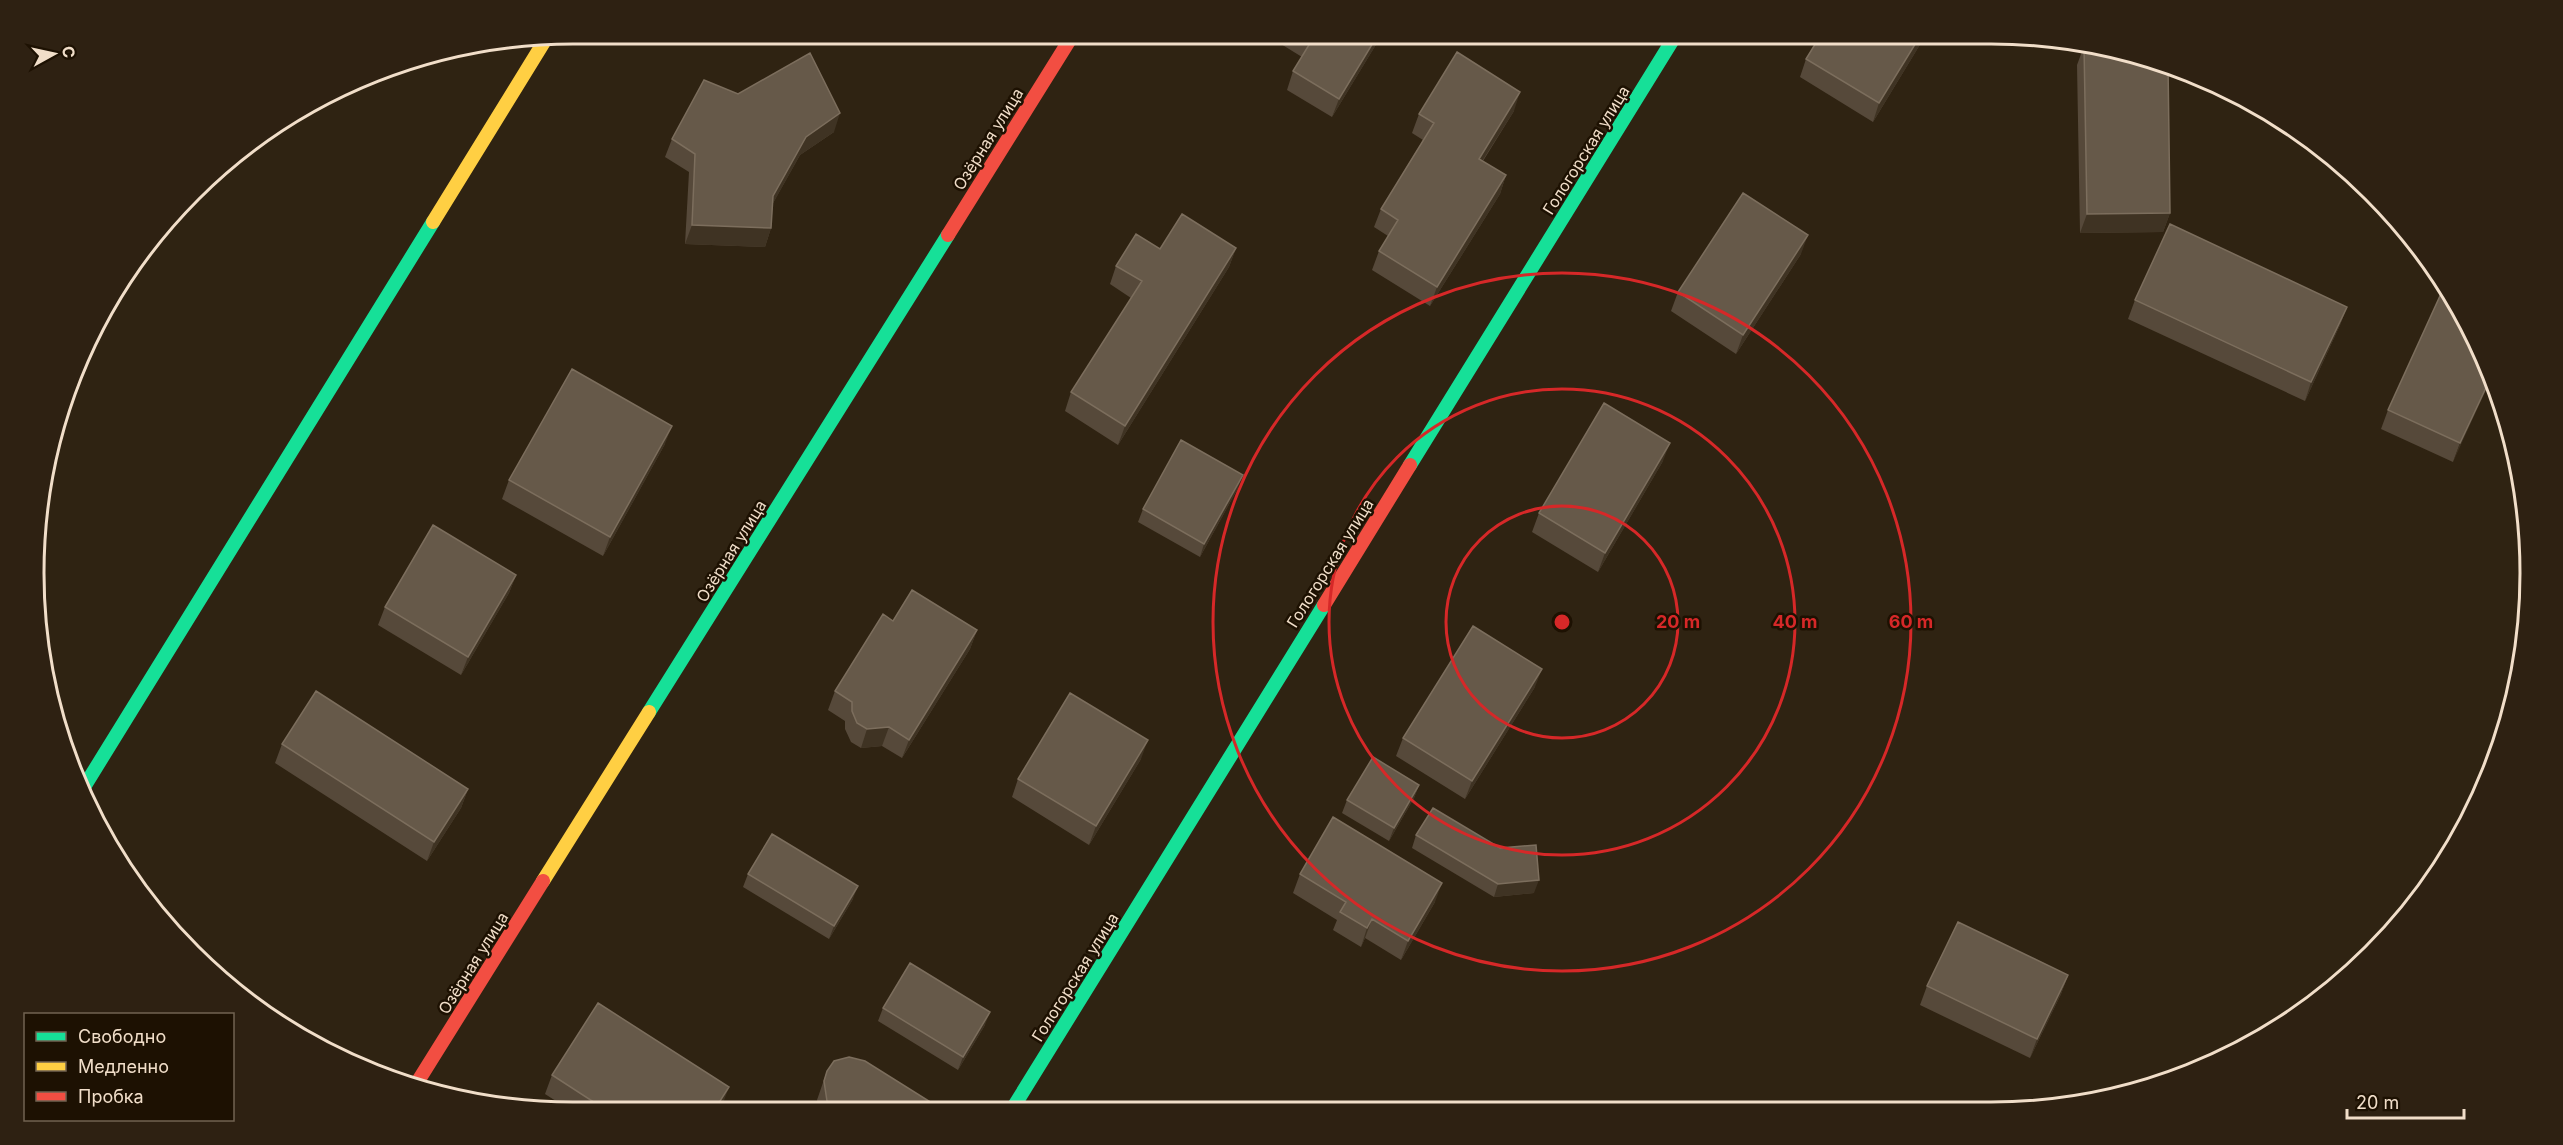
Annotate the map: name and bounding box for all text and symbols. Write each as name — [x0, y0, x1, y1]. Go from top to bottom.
north arrow — [24, 24, 84, 84]
text: С — [58, 45, 80, 59]
street label: Гологорская улица — [1538, 82, 1634, 218]
street label: Озёрная улица — [949, 84, 1027, 194]
street label: Гологорская улица — [1282, 495, 1378, 631]
street label: Озёрная улица — [692, 496, 770, 606]
text: 20 m — [1656, 611, 1700, 632]
text: 40 m — [1773, 611, 1818, 632]
text: 60 m — [1889, 611, 1933, 632]
centre of rings — [1552, 612, 1572, 632]
street label: Озёрная улица — [434, 908, 512, 1018]
street label: Гологорская улица — [1027, 909, 1123, 1045]
legend — [24, 1013, 234, 1121]
text: Свободно — [78, 1026, 166, 1047]
text: Медленно — [78, 1056, 169, 1077]
scale bar — [2347, 1082, 2464, 1120]
text: Пробка — [78, 1086, 144, 1107]
text: 20 m — [2356, 1092, 2399, 1113]

